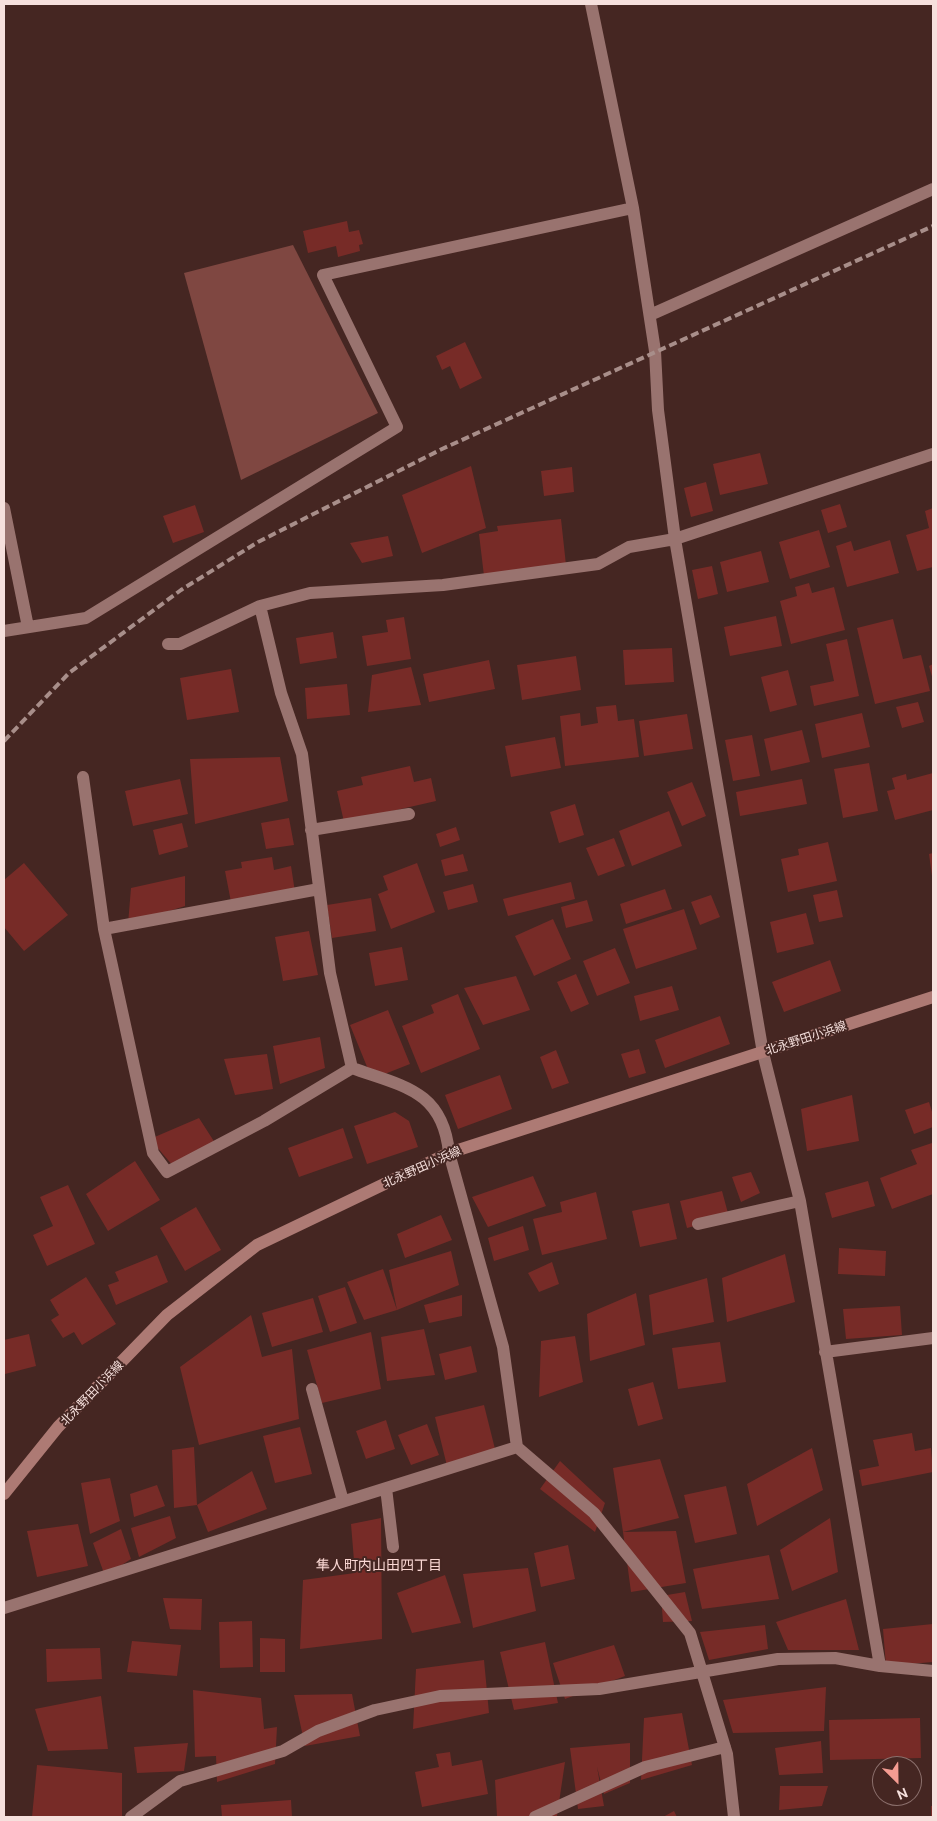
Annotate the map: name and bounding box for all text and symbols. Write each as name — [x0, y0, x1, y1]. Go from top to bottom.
street label: 北永野田小浜線 — [764, 1018, 848, 1058]
street label: 北永野田小浜線 — [381, 1143, 463, 1191]
street label: 北永野田小浜線 — [58, 1358, 126, 1428]
district label: 隼人町内山田四丁目 — [316, 1557, 442, 1573]
north arrow — [872, 1756, 922, 1806]
text: N — [895, 1784, 910, 1803]

